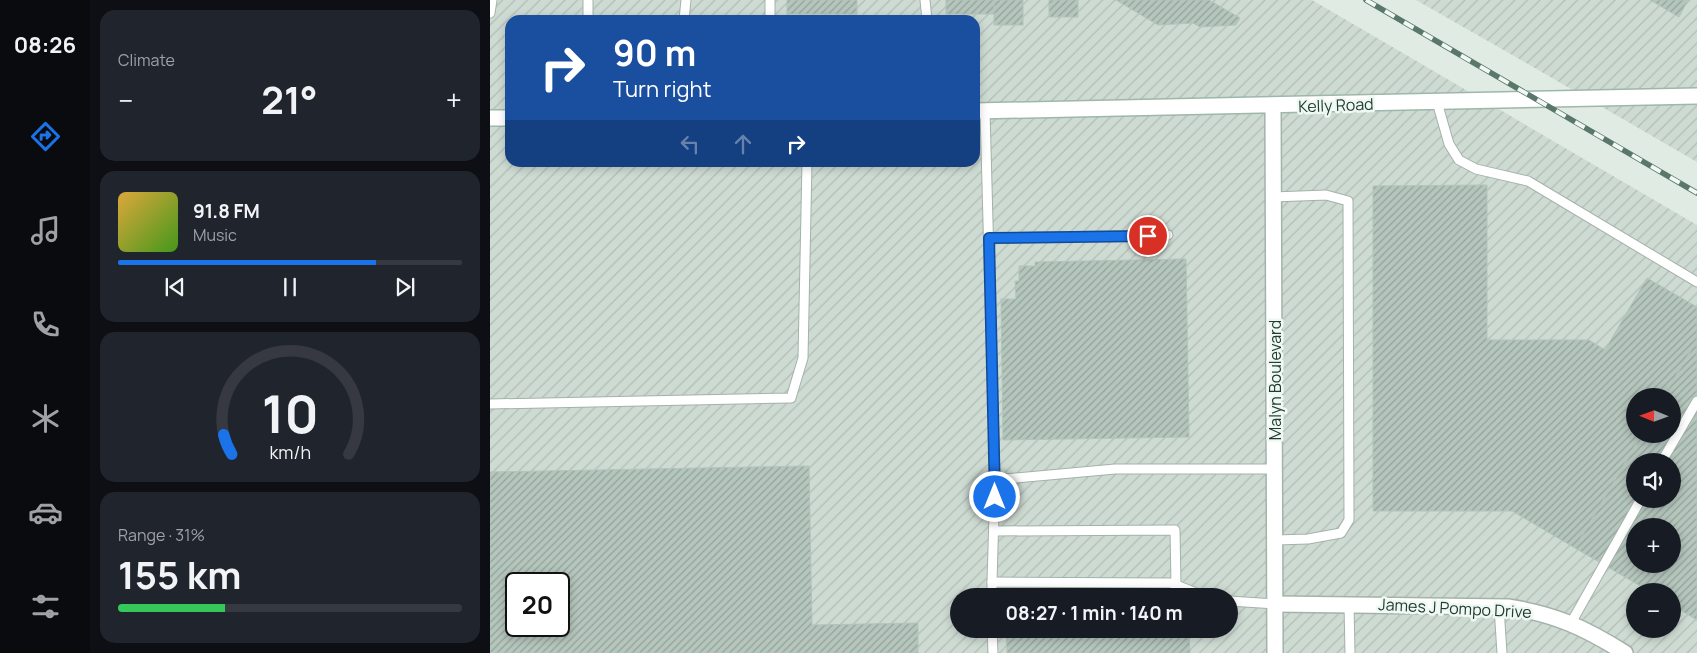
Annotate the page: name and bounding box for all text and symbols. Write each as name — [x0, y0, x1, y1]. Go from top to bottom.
text: 90 m — [613, 29, 696, 77]
text: 08:26 — [14, 30, 76, 60]
icon: right — [530, 35, 595, 100]
text: Climate — [118, 49, 175, 71]
text: 21° — [261, 73, 318, 125]
text: Turn right — [613, 74, 711, 104]
text: − — [118, 81, 133, 119]
text: + — [446, 81, 462, 119]
street label: Kelly Road — [1298, 93, 1374, 117]
icon: directions — [28, 119, 63, 154]
icon: left — [676, 130, 704, 158]
icon: ahead — [729, 130, 757, 158]
icon: right — [782, 130, 810, 158]
text: 91.8 FM — [193, 198, 260, 224]
icon: music — [28, 213, 63, 248]
pin — [1127, 215, 1169, 257]
icon: arrive — [1134, 222, 1162, 250]
text: Music — [193, 224, 237, 246]
icon: previous — [161, 273, 189, 301]
icon: pause — [276, 273, 304, 301]
icon: next — [391, 273, 419, 301]
icon: phone — [28, 307, 63, 342]
street label: Malyn Boulevard — [1264, 320, 1286, 440]
text: 10 — [262, 378, 319, 449]
north arrow — [1626, 388, 1681, 442]
map controls — [1626, 388, 1681, 638]
icon: climate — [28, 401, 63, 436]
text: km/h — [269, 440, 311, 464]
button: sound — [1626, 453, 1681, 508]
position arrow — [968, 470, 1020, 522]
icon: car — [28, 495, 63, 530]
button: + — [1626, 518, 1681, 573]
text: Range · 31% — [118, 524, 205, 546]
text: 155 km — [118, 548, 241, 600]
speed limit sign: 20 — [505, 572, 570, 637]
button: − — [1626, 583, 1681, 638]
icon: filters — [28, 589, 63, 624]
street label: James J Pompo Drive — [1378, 593, 1532, 623]
text: 08:27 · 1 min · 140 m — [1005, 600, 1183, 626]

